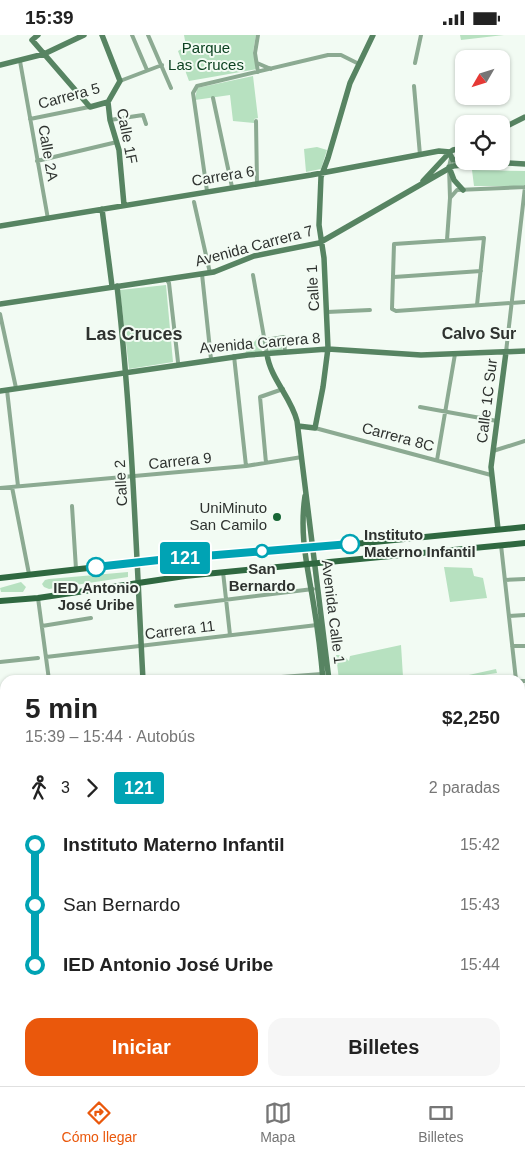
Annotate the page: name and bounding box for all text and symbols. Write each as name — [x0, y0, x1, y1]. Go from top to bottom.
text: 15:39 — [25, 7, 74, 28]
park label: Parque Las Cruces — [168, 39, 244, 73]
north arrow — [455, 50, 510, 105]
map controls — [455, 50, 510, 170]
street label: Carrera 5 — [36, 79, 102, 112]
street label: Calle 1F — [114, 107, 141, 165]
button: locate — [455, 115, 510, 170]
street label: Calle 2A — [35, 124, 62, 182]
street label: Carrera 6 — [190, 162, 256, 189]
street label: Avenida Carrera 7 — [193, 222, 315, 269]
street label: Calle 1 — [303, 264, 322, 312]
district label: Las Cruces — [85, 324, 183, 344]
district label: Calvo Sur — [442, 325, 516, 342]
street label: Avenida Carrera 8 — [199, 329, 321, 356]
street label: Calle 1C Sur — [473, 358, 500, 444]
street label: Carrera 8C — [360, 419, 436, 454]
street label: Carrera 9 — [148, 449, 212, 472]
street label: Calle 2 — [111, 459, 130, 507]
place label: UniMinuto San Camilo — [189, 499, 267, 533]
marker: UniMinuto San Camilo — [271, 511, 283, 523]
place label: Instituto Materno Infantil — [364, 526, 476, 560]
marker: Instituto Materno Infantil — [340, 534, 360, 554]
line badge: 121 — [156, 542, 214, 574]
marker: San Bernardo — [255, 544, 269, 558]
text: 121 — [170, 548, 200, 568]
marker: IED Antonio José Uribe — [86, 557, 106, 577]
street label: Avenida Calle 1 — [319, 559, 348, 665]
place label: San Bernardo — [229, 560, 295, 594]
place label: IED Antonio José Uribe — [53, 579, 139, 613]
street label: Carrera 11 — [144, 617, 216, 642]
text: 5 min — [25, 693, 98, 724]
text: $2,250 — [442, 707, 500, 728]
text: 15:39 – 15:44 · Autobús — [25, 728, 195, 745]
icon: walk — [25, 774, 53, 802]
icon: forward — [78, 774, 106, 802]
text: 121 — [124, 778, 154, 798]
text: 3 — [61, 779, 70, 796]
text: 2 paradas — [429, 779, 500, 796]
text: Instituto Materno Infantil — [63, 834, 285, 855]
text: 15:42 — [460, 836, 500, 853]
text: San Bernardo — [63, 894, 180, 915]
text: 15:43 — [460, 896, 500, 913]
text: IED Antonio José Uribe — [63, 954, 273, 975]
text: 15:44 — [460, 956, 500, 973]
button: Iniciar — [25, 1018, 258, 1076]
button: Billetes — [268, 1018, 500, 1076]
tab: Cómo llegar — [62, 1099, 137, 1145]
tab: Mapa — [260, 1099, 295, 1145]
tab: Billetes — [418, 1099, 463, 1145]

